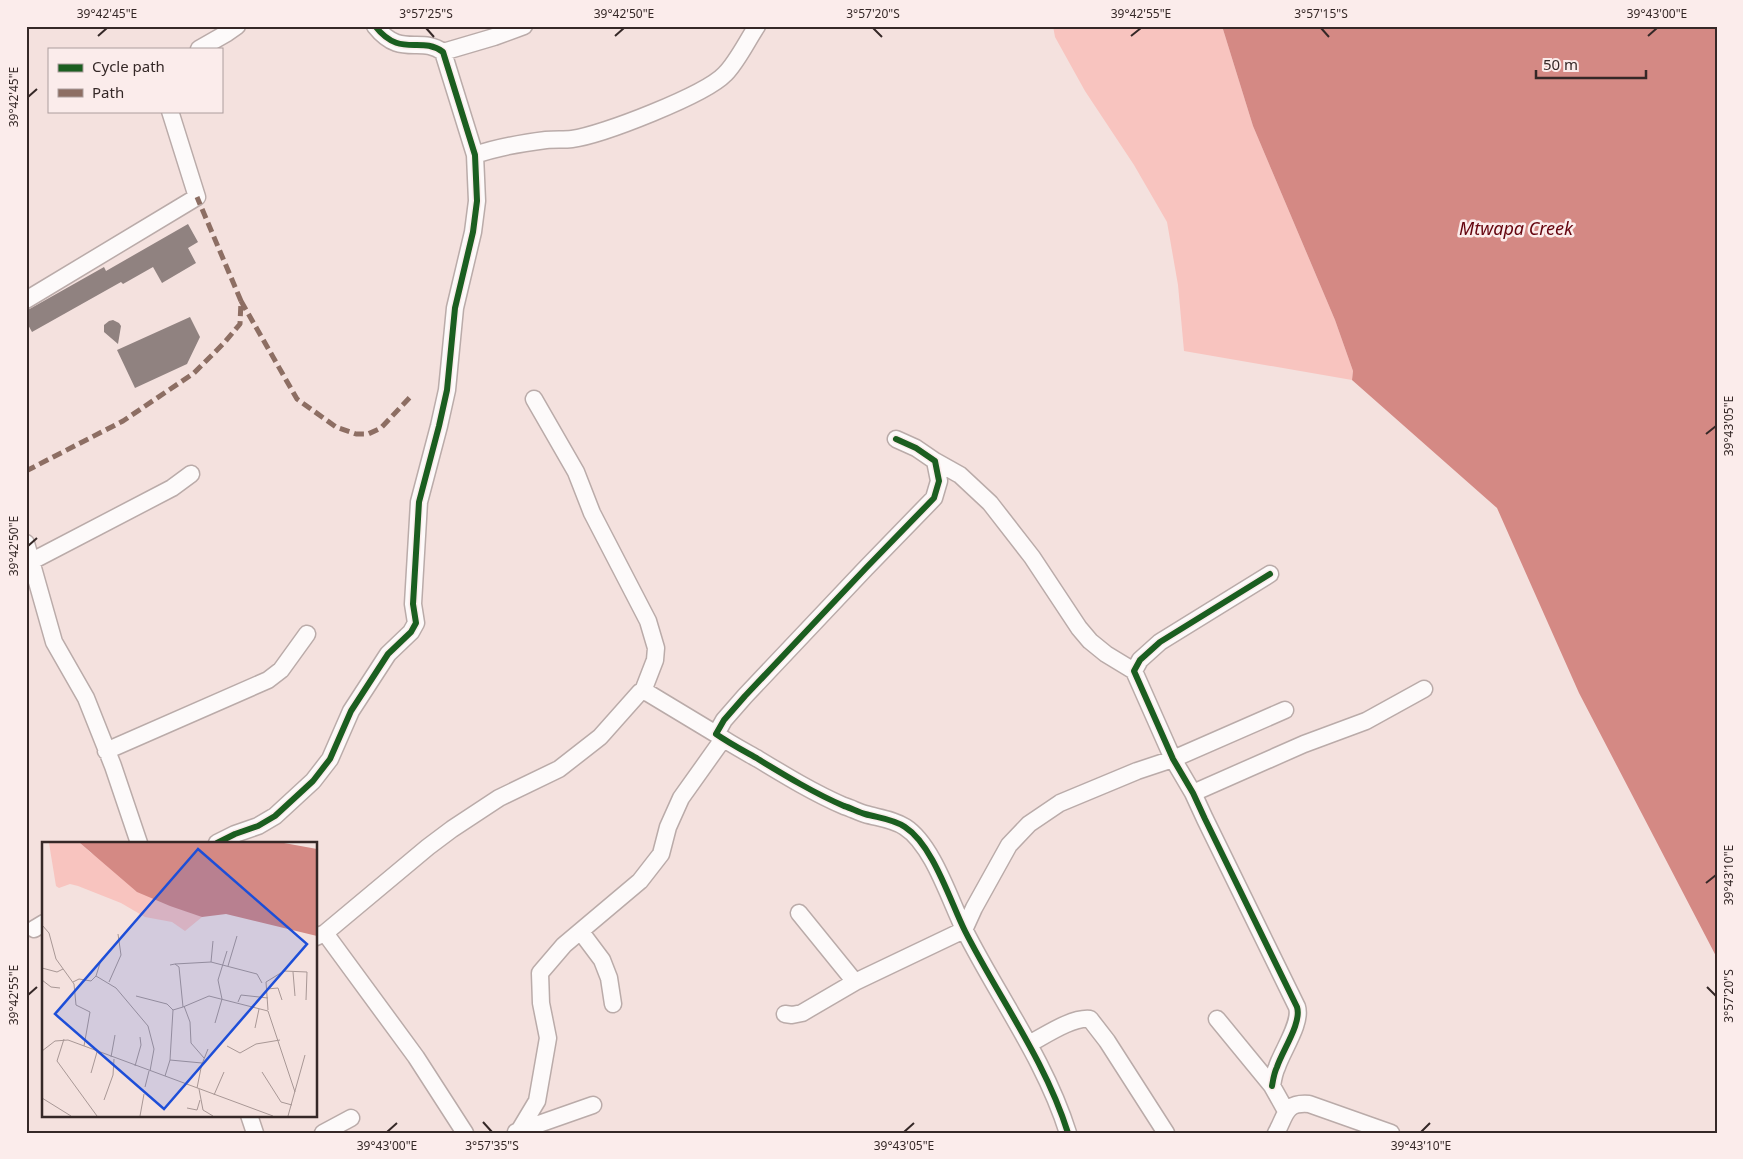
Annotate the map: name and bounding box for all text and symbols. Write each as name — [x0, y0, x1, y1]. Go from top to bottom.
text: 39°42'45"E — [77, 5, 137, 22]
text: 3°57'25"S — [399, 5, 453, 22]
text: 39°42'50"E — [594, 5, 654, 22]
text: 3°57'20"S — [846, 5, 900, 22]
text: 39°42'55"E — [1111, 5, 1171, 22]
text: 3°57'15"S — [1294, 5, 1348, 22]
text: 39°43'00"E — [1627, 5, 1687, 22]
legend — [48, 48, 222, 112]
scale bar — [1536, 48, 1646, 80]
text: 50 m — [1543, 54, 1578, 74]
text: Cycle path — [92, 56, 165, 76]
text: 39°42'45"E — [5, 67, 22, 127]
text: Path — [92, 82, 124, 102]
water label: Mtwapa Creek — [1459, 216, 1574, 240]
text: 39°43'05"E — [1720, 396, 1737, 456]
text: 39°42'50"E — [5, 516, 22, 576]
inset map — [42, 842, 318, 1116]
text: 39°43'10"E — [1720, 845, 1737, 905]
text: 39°42'55"E — [5, 965, 22, 1025]
text: 3°57'20"S — [1720, 969, 1737, 1023]
text: 39°43'00"E — [357, 1137, 417, 1154]
text: 3°57'35"S — [465, 1137, 519, 1154]
text: 39°43'05"E — [874, 1137, 934, 1154]
text: 39°43'10"E — [1391, 1137, 1451, 1154]

